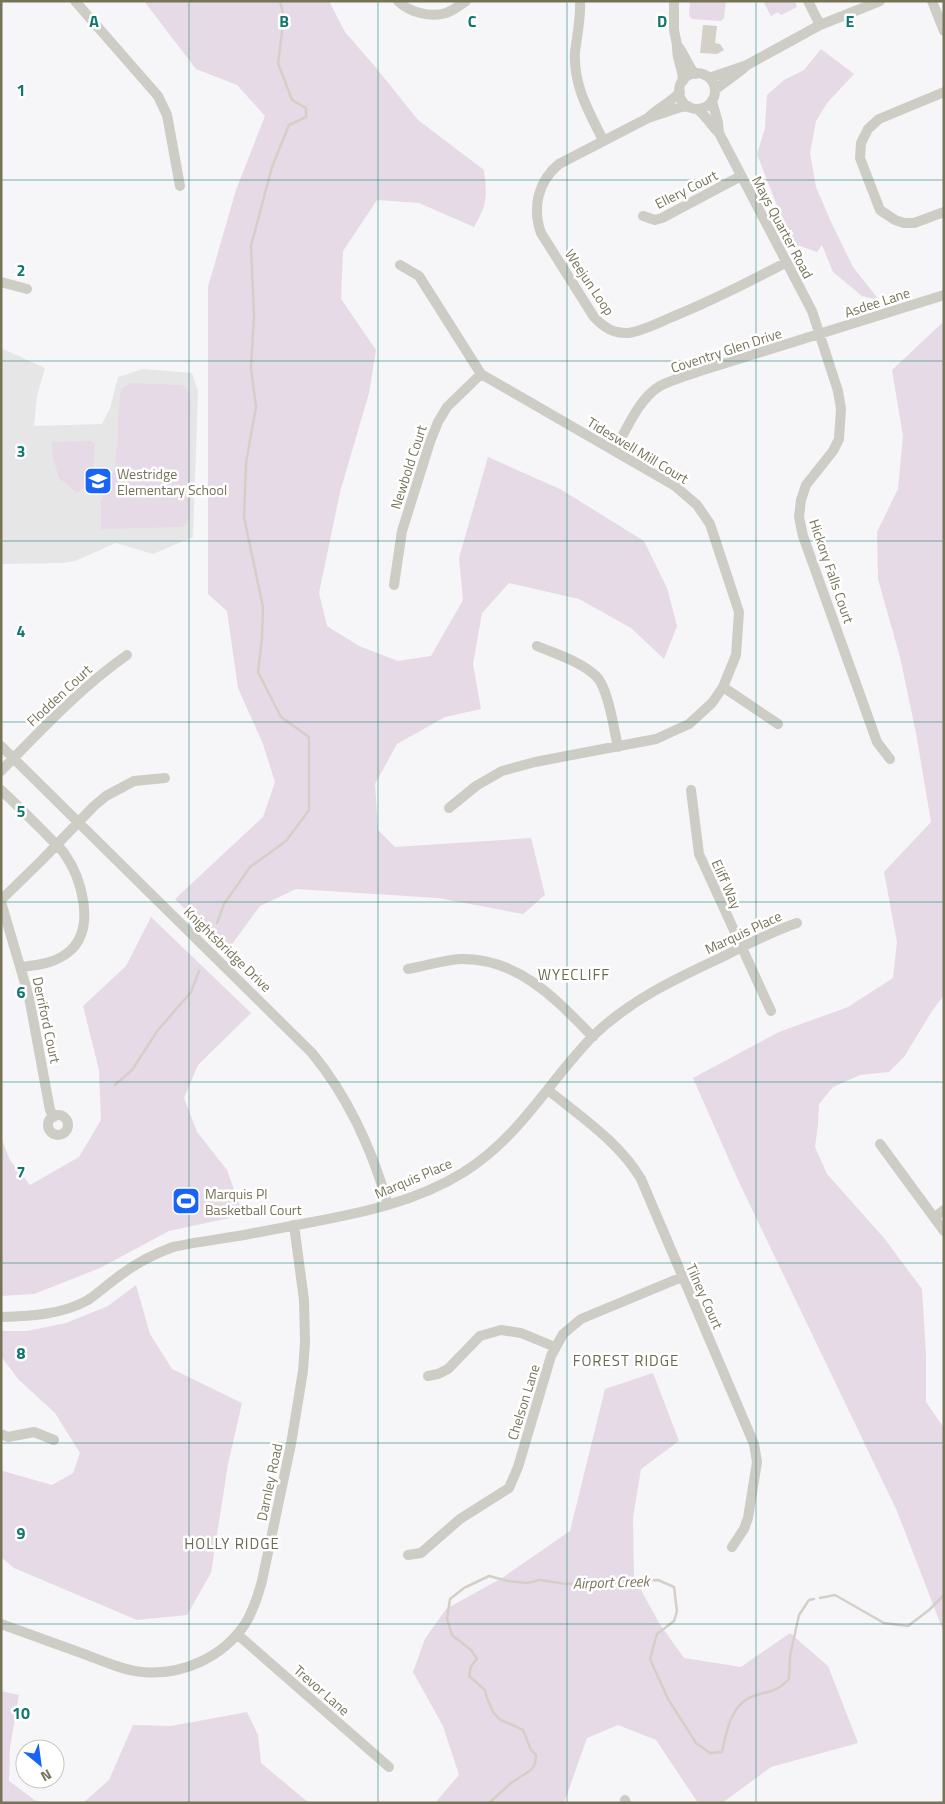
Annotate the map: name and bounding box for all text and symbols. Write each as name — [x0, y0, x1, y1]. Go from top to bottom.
text: A — [89, 9, 99, 33]
text: B — [279, 9, 289, 33]
text: C — [468, 9, 477, 33]
text: D — [657, 9, 667, 33]
text: E — [846, 9, 855, 33]
text: 1 — [17, 78, 25, 102]
street label: Ellery Court — [651, 164, 721, 214]
street label: Mays Quarter Road — [747, 172, 819, 282]
street label: Weejun Loop — [560, 245, 620, 319]
text: 2 — [17, 258, 25, 282]
street label: Asdee Lane — [842, 282, 912, 322]
street label: Coventry Glen Drive — [668, 322, 784, 378]
street label: Tideswell Mill Court — [583, 411, 693, 489]
street label: Newbold Court — [384, 422, 432, 512]
text: 3 — [17, 439, 25, 463]
place label: Westridge Elementary School — [117, 463, 227, 500]
school or university icon: Westridge Elementary School — [83, 466, 113, 496]
street label: Hickory Falls Court — [804, 516, 860, 626]
text: 4 — [17, 619, 26, 643]
street label: Flodden Court — [22, 659, 96, 731]
text: 5 — [17, 799, 26, 823]
street label: Eliff Way — [707, 856, 747, 912]
street label: Knightsbridge Drive — [179, 901, 277, 997]
street label: Marquis Place — [701, 905, 785, 959]
district label: WYECLIFF — [538, 963, 610, 986]
street label: Derriford Court — [28, 975, 66, 1065]
text: 6 — [17, 980, 26, 1004]
street label: Marquis Place — [371, 1152, 455, 1204]
text: 7 — [17, 1160, 25, 1184]
place label: Marquis Pl Basketball Court — [205, 1183, 302, 1220]
sports icon: Marquis Pl Basketball Court — [171, 1186, 201, 1216]
street label: Tilney Court — [681, 1260, 729, 1332]
text: 8 — [17, 1341, 26, 1365]
district label: FOREST RIDGE — [573, 1349, 679, 1372]
street label: Chelson Lane — [502, 1362, 544, 1442]
street label: Darnley Road — [251, 1441, 287, 1523]
text: 9 — [17, 1521, 26, 1545]
district label: HOLLY RIDGE — [184, 1532, 280, 1555]
water label: Airport Creek — [572, 1569, 652, 1595]
street label: Trevor Lane — [289, 1660, 355, 1720]
text: 10 — [12, 1701, 30, 1725]
north arrow — [15, 1739, 65, 1789]
text: N — [37, 1764, 56, 1787]

